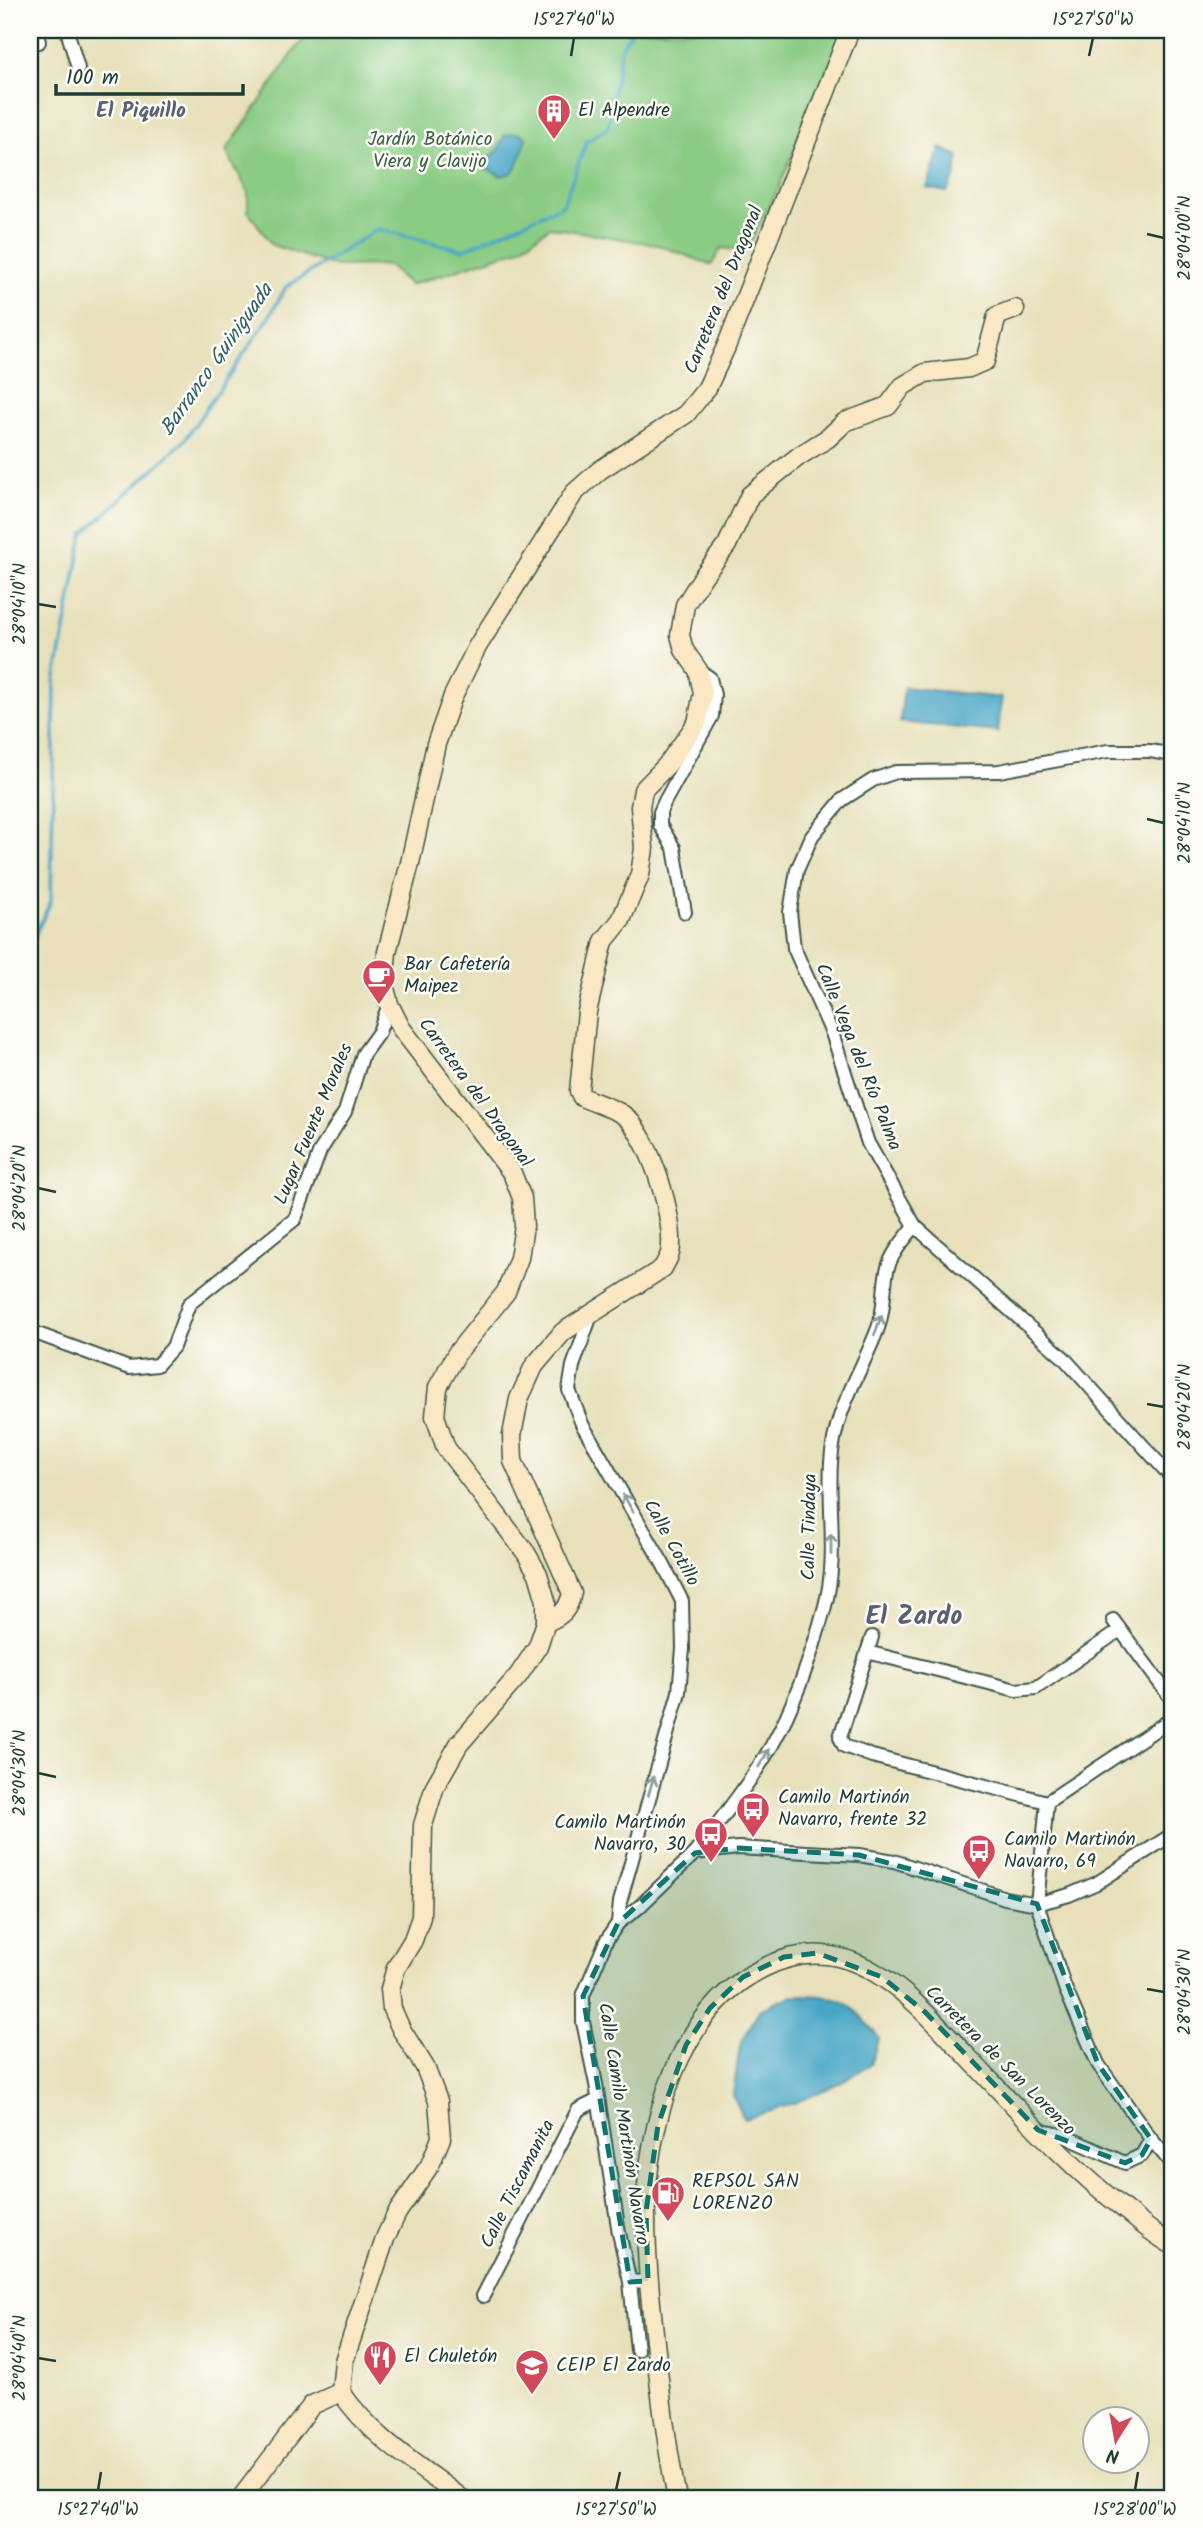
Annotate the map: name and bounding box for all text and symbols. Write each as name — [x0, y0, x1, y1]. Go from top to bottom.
text: 15°27'40"W — [533, 6, 615, 35]
text: 15°27'50"W — [1052, 6, 1134, 35]
scale bar — [56, 52, 243, 96]
text: 100 m — [66, 62, 119, 95]
building icon: El Alpendre — [535, 92, 573, 141]
district label: El Piquillo — [96, 95, 186, 128]
place label: El Alpendre — [578, 96, 670, 126]
park label: Jardín Botánico Viera y Clavijo — [368, 125, 492, 177]
text: 28°04'00"N — [1171, 195, 1200, 281]
street label: Carretera del Dragonal — [677, 201, 772, 379]
water label: Barranco Guiniguada — [152, 276, 283, 443]
text: 28°04'10"N — [6, 563, 35, 645]
text: 28°04'10"N — [1171, 782, 1200, 864]
place label: Bar Cafetería Maipez — [404, 950, 511, 1002]
cafe icon: Bar Cafetería Maipez — [360, 957, 398, 1006]
street label: Calle Vega del Río Palma — [807, 959, 909, 1155]
street label: Carretera del Dragonal — [410, 1012, 540, 1175]
street label: Lugar Fuente Morales — [266, 1039, 362, 1209]
text: 28°04'20"N — [6, 1145, 35, 1231]
one-way arrow — [873, 1315, 886, 1337]
text: 28°04'20"N — [1171, 1364, 1200, 1450]
street label: Calle Tindaya — [794, 1473, 826, 1581]
one-way arrow — [621, 1493, 634, 1514]
street label: Calle Cotillo — [635, 1494, 707, 1592]
one-way arrow — [824, 1532, 838, 1555]
district label: El Zardo — [866, 1596, 962, 1638]
text: 28°04'30"N — [6, 1730, 35, 1816]
one-way arrow — [757, 1749, 771, 1769]
one-way arrow — [646, 1775, 659, 1797]
place label: Camilo Martinón Navarro, frente 32 — [778, 1783, 927, 1835]
bus stop icon: Camilo Martinón Navarro, frente 32 — [734, 1790, 772, 1839]
place label: Camilo Martinón Navarro, 30 — [554, 1808, 686, 1860]
bus stop icon: Camilo Martinón Navarro, 30 — [692, 1815, 730, 1864]
place label: Camilo Martinón Navarro, 69 — [1004, 1825, 1136, 1877]
bus stop icon: Camilo Martinón Navarro, 69 — [960, 1832, 998, 1881]
text: 28°04'30"N — [1171, 1949, 1200, 2035]
street label: Carretera de San Lorenzo — [917, 1978, 1083, 2144]
street label: Calle Camilo Martinón Navarro — [589, 2001, 657, 2247]
street label: Calle Tiscamanita — [473, 2114, 563, 2254]
place label: REPSOL SAN LORENZO — [692, 2167, 799, 2219]
fuel station icon: REPSOL SAN LORENZO — [649, 2174, 687, 2223]
text: 28°04'40"N — [6, 2315, 35, 2401]
restaurant icon: El Chuletón — [361, 2338, 399, 2387]
place label: El Chuletón — [404, 2342, 497, 2372]
school or university icon: CEIP El Zardo — [513, 2347, 551, 2396]
place label: CEIP El Zardo — [556, 2351, 671, 2381]
north arrow — [1080, 2406, 1150, 2476]
text: N — [1104, 2439, 1122, 2471]
text: 15°27'40"W — [57, 2496, 139, 2525]
text: 15°27'50"W — [575, 2496, 657, 2525]
text: 15°28'00"W — [1093, 2496, 1177, 2525]

